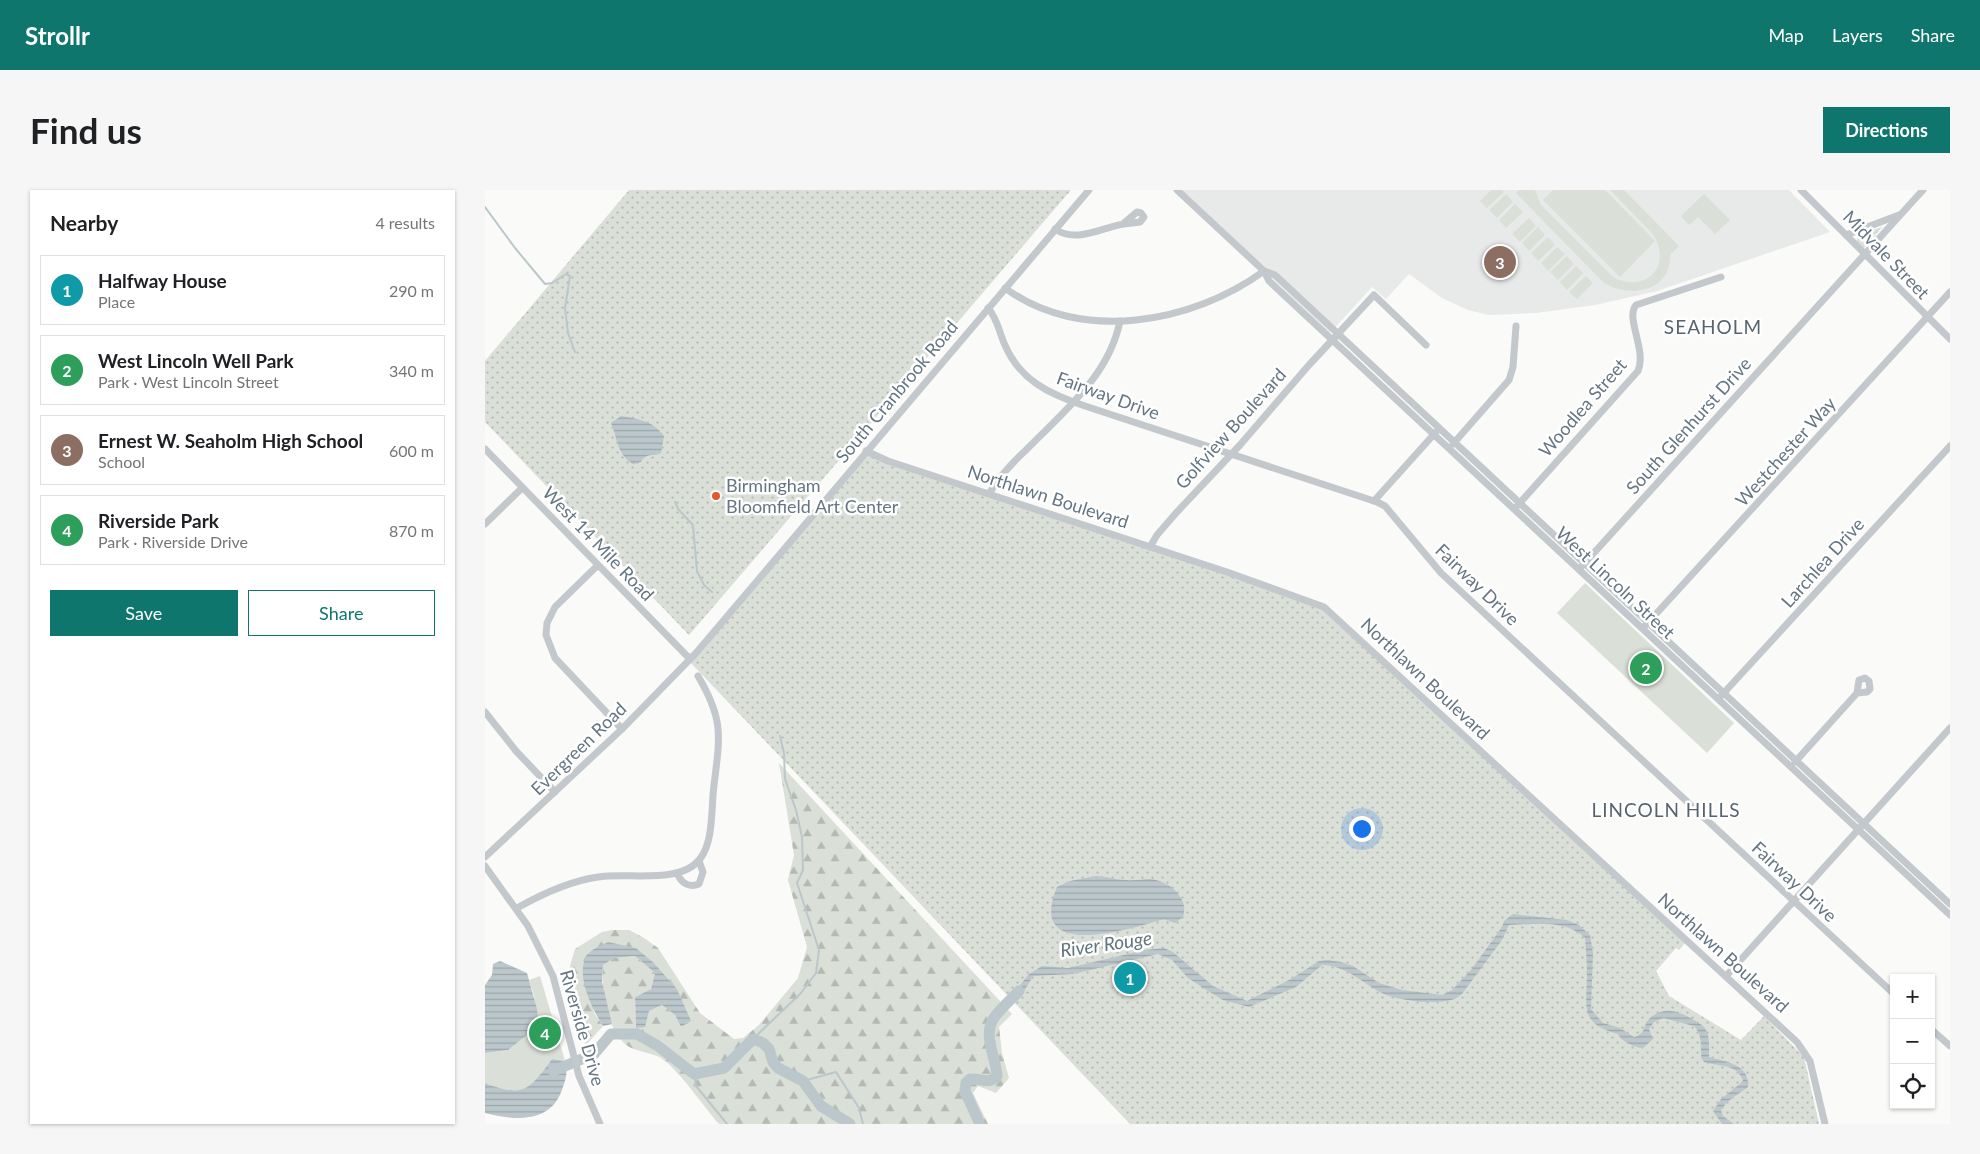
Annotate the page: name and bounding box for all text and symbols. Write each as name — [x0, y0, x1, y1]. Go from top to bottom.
text: Strollr — [25, 21, 90, 50]
text: Map — [1768, 24, 1804, 46]
text: Layers — [1832, 24, 1883, 46]
text: Share — [1911, 24, 1955, 46]
button: Directions — [1823, 107, 1950, 153]
text: Find us — [30, 109, 142, 151]
street label: Midvale Street — [1839, 205, 1935, 304]
text: Nearby — [50, 210, 118, 235]
text: 4 results — [375, 213, 435, 232]
pin: 3 — [1484, 243, 1516, 281]
text: Halfway House — [98, 269, 227, 292]
text: 1 — [62, 281, 72, 300]
text: 290 m — [389, 281, 434, 300]
text: Place — [98, 292, 135, 311]
district label: SEAHOLM — [1664, 315, 1762, 338]
street label: South Cranbrook Road — [830, 316, 962, 467]
text: West Lincoln Well Park — [98, 349, 294, 372]
street label: South Glenhurst Drive — [1621, 352, 1755, 498]
street label: Woodlea Street — [1534, 353, 1631, 461]
text: 2 — [62, 361, 72, 380]
text: 340 m — [389, 361, 434, 380]
street label: Golfview Boulevard — [1170, 363, 1290, 493]
street label: Fairway Drive — [1054, 366, 1163, 424]
text: Park · West Lincoln Street — [98, 372, 279, 391]
street label: Westchester Way — [1730, 392, 1841, 510]
text: Ernest W. Seaholm High School — [98, 429, 363, 452]
text: 3 — [62, 441, 72, 460]
text: 600 m — [389, 441, 434, 460]
text: School — [98, 452, 145, 471]
street label: Northlawn Boulevard — [965, 460, 1132, 533]
place label: Birmingham Bloomfield Art Center — [726, 474, 899, 517]
street label: West 14 Mile Road — [538, 481, 659, 605]
marker: Birmingham Bloomfield Art Center — [710, 490, 722, 502]
text: Riverside Park — [98, 509, 219, 532]
street label: Larchlea Drive — [1776, 513, 1868, 612]
text: 4 — [62, 521, 72, 540]
text: 870 m — [389, 521, 434, 540]
street label: West Lincoln Street — [1552, 522, 1680, 643]
text: Park · Riverside Drive — [98, 532, 248, 551]
street label: Fairway Drive — [1431, 539, 1524, 630]
button: Save — [50, 590, 238, 636]
button: Share — [248, 590, 435, 636]
street label: Northlawn Boulevard — [1357, 613, 1495, 744]
pin: 2 — [1630, 649, 1662, 687]
street label: Evergreen Road — [526, 697, 631, 799]
district label: LINCOLN HILLS — [1592, 798, 1741, 821]
your location — [1349, 816, 1375, 842]
street label: Fairway Drive — [1748, 836, 1842, 926]
street label: Northlawn Boulevard — [1654, 888, 1794, 1017]
water label: River Rouge — [1059, 926, 1153, 961]
pin: 1 — [1114, 959, 1146, 997]
street label: Riverside Drive — [556, 967, 610, 1088]
map controls — [1890, 974, 1935, 1109]
button: + — [1890, 974, 1935, 1019]
pin: 4 — [529, 1014, 561, 1052]
button: − — [1890, 1019, 1935, 1064]
button: locate — [1890, 1064, 1935, 1109]

